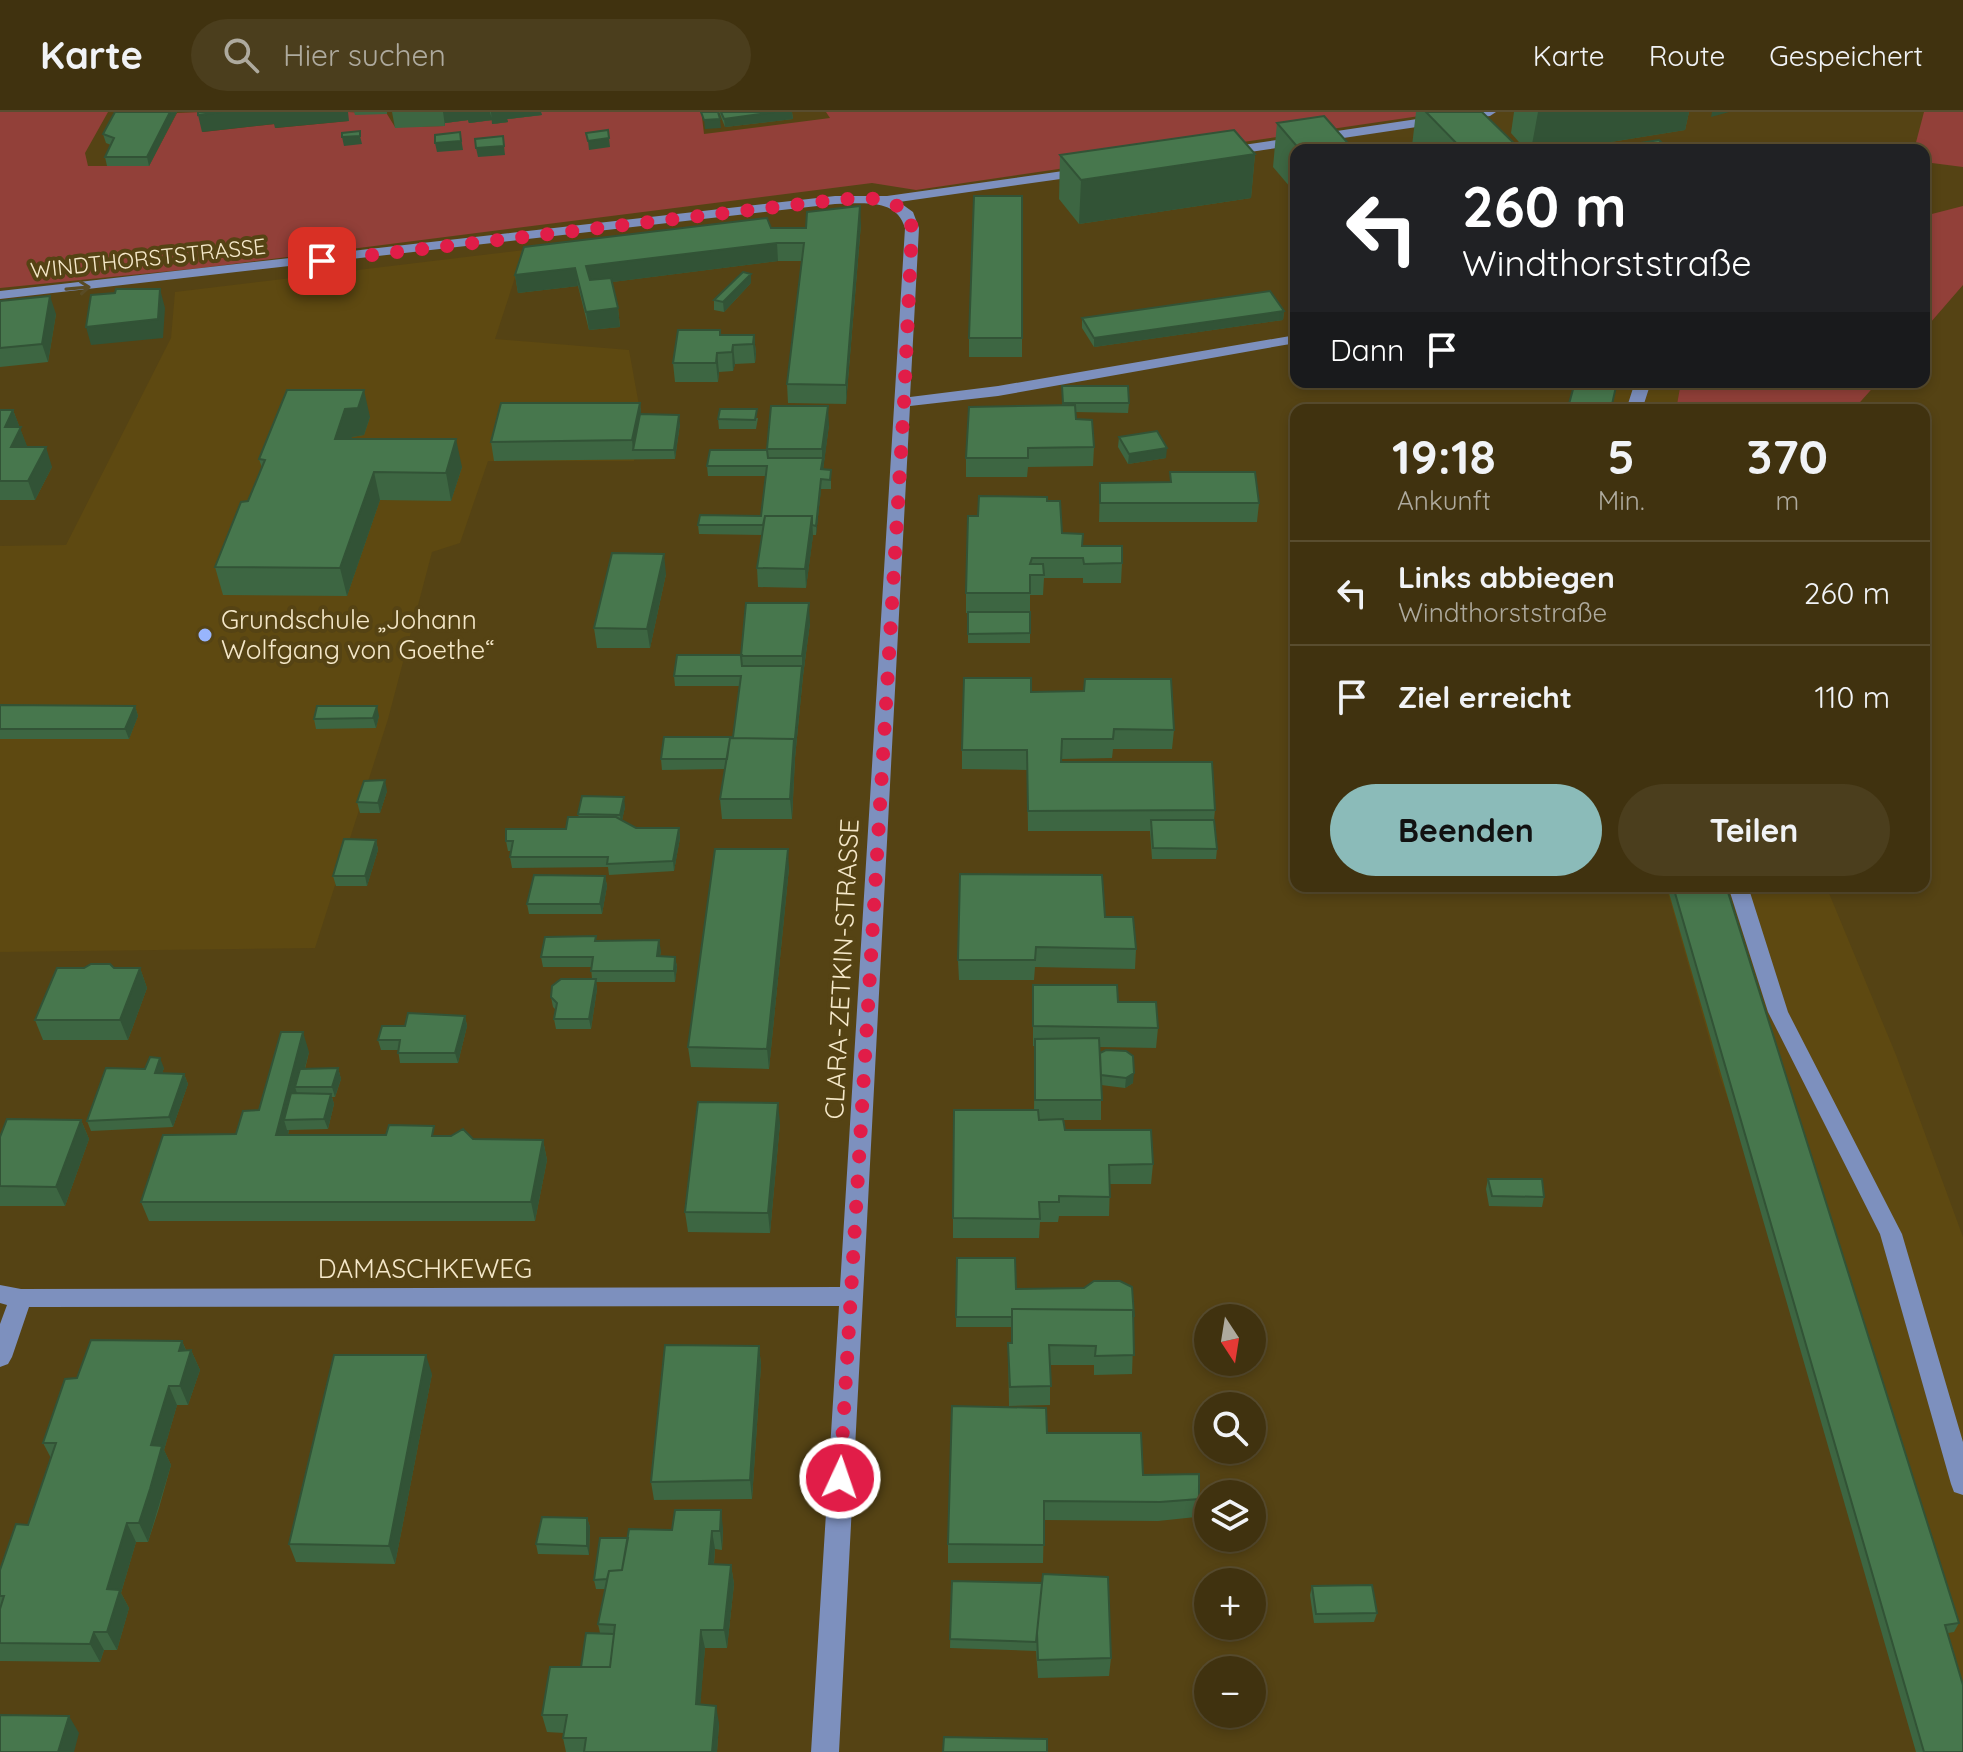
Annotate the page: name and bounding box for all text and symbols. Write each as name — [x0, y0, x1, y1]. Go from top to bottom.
search box — [191, 19, 751, 91]
text: Karte — [40, 31, 143, 79]
icon: search — [219, 33, 263, 77]
text: Hier suchen — [283, 36, 446, 74]
text: Karte — [1533, 38, 1605, 73]
text: Route — [1649, 38, 1725, 73]
text: Gespeichert — [1769, 38, 1923, 73]
text: 260 m — [1462, 171, 1627, 241]
icon: left — [1330, 176, 1434, 280]
pin — [288, 227, 356, 295]
street label: WINDTHORSTSTRASSE — [29, 232, 267, 284]
icon: arrive — [300, 239, 344, 283]
text: Windthorststraße — [1462, 240, 1752, 285]
one-way arrow — [64, 281, 91, 296]
icon: arrive — [1420, 328, 1464, 372]
text: Dann — [1330, 331, 1404, 369]
text: 19:18 — [1392, 426, 1496, 486]
text: 5 — [1607, 426, 1635, 486]
text: 370 — [1746, 426, 1828, 486]
text: Ankunft — [1397, 484, 1491, 517]
text: Min. — [1598, 484, 1645, 517]
text: m — [1775, 484, 1799, 517]
text: Links abbiegen — [1398, 558, 1615, 596]
icon: left — [1330, 571, 1374, 615]
text: 260 m — [1804, 574, 1890, 612]
text: Windthorststraße — [1398, 596, 1607, 629]
place label: Grundschule „Johann Wolfgang von Goethe“ — [221, 603, 494, 666]
marker: Grundschule „Johann Wolfgang von Goethe“ — [196, 626, 214, 644]
icon: arrive — [1330, 675, 1374, 719]
text: Ziel erreicht — [1398, 678, 1572, 716]
text: 110 m — [1814, 678, 1890, 716]
button: Beenden — [1330, 784, 1602, 876]
button: Teilen — [1618, 784, 1890, 876]
street label: CLARA-ZETKIN-STRASSE — [817, 818, 866, 1120]
street label: DAMASCHKEWEG — [318, 1252, 532, 1285]
north arrow — [1194, 1304, 1266, 1376]
map controls — [1194, 1304, 1266, 1728]
button: search — [1194, 1392, 1266, 1464]
position arrow — [798, 1436, 882, 1520]
button: layers — [1194, 1480, 1266, 1552]
button: + — [1194, 1568, 1266, 1640]
button: − — [1194, 1656, 1266, 1728]

